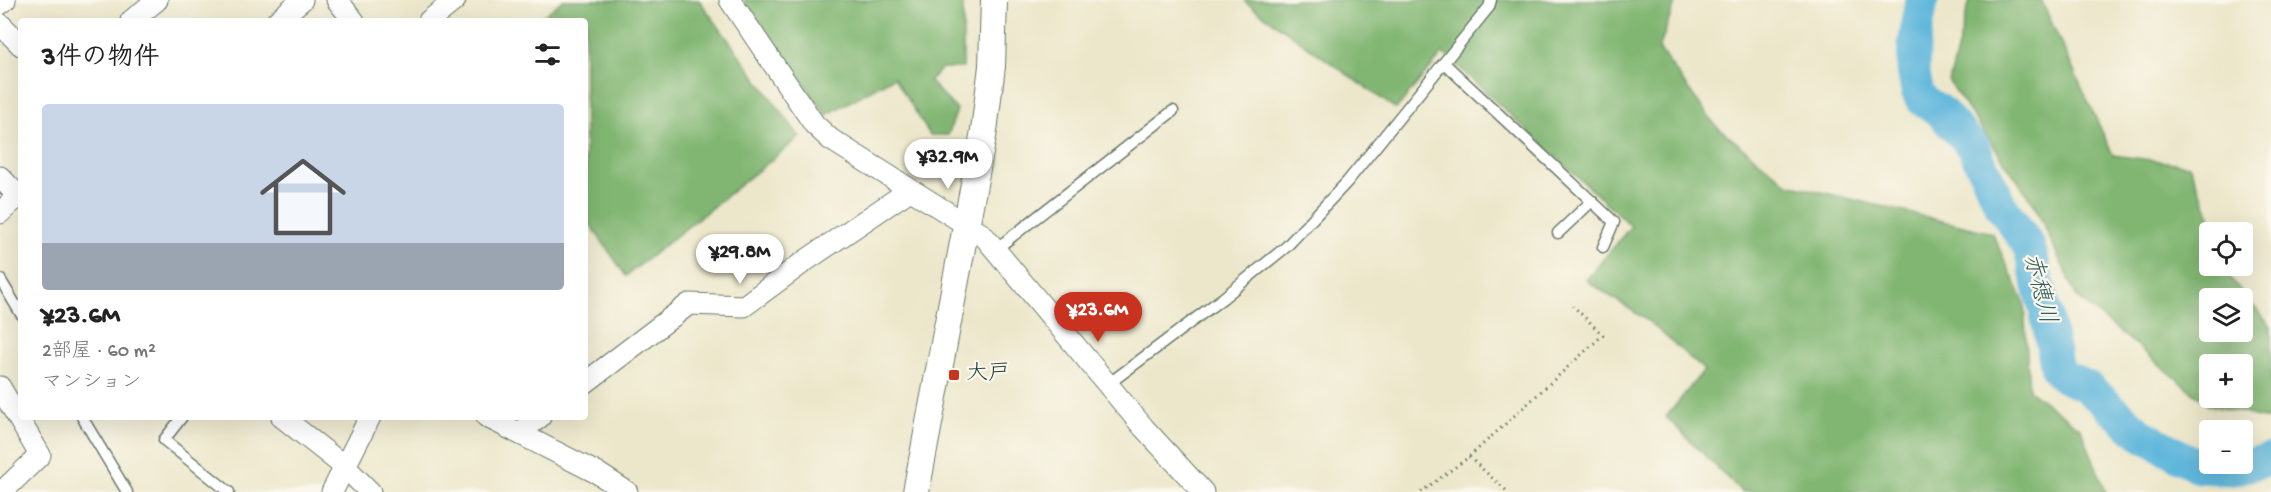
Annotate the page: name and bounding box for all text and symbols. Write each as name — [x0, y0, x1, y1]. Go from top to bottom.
icon: filters — [531, 38, 564, 71]
text: 3件の物件 — [42, 44, 160, 75]
pin: ¥32.9M — [899, 139, 997, 190]
icon: home — [249, 143, 357, 251]
text: ¥32.9M — [918, 147, 978, 170]
map controls — [2199, 222, 2253, 474]
button: locate — [2199, 222, 2253, 276]
pin: ¥29.8M — [691, 234, 789, 285]
text: ¥29.8M — [710, 242, 770, 265]
water label: 赤穂川 — [2015, 250, 2062, 327]
button: layers — [2199, 288, 2253, 342]
pin: ¥23.6M — [1049, 292, 1147, 343]
text: ¥23.6M — [1068, 300, 1128, 323]
text: ¥23.6M — [42, 302, 120, 333]
text: 2部屋 · 60 m² — [42, 341, 156, 364]
button: + — [2199, 354, 2253, 408]
place label: 大戸 — [966, 361, 1010, 388]
marker: 大戸 — [947, 368, 961, 382]
text: マンション — [42, 372, 141, 395]
button: − — [2199, 420, 2253, 474]

